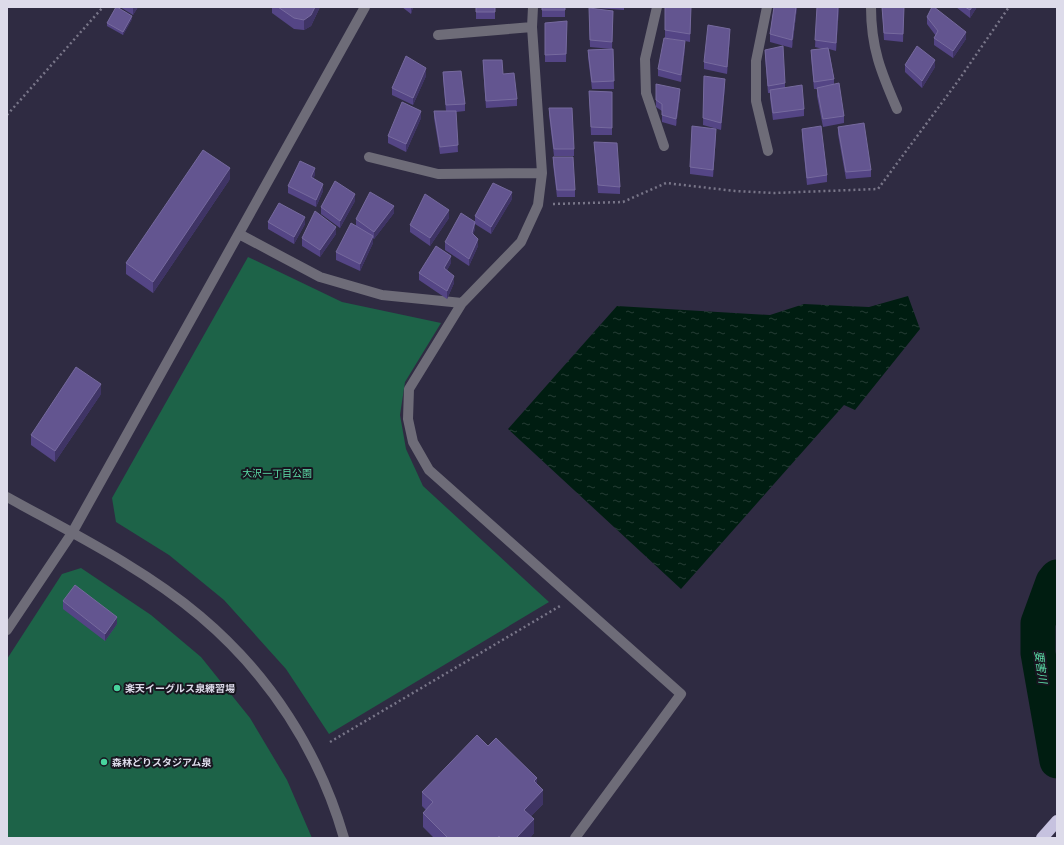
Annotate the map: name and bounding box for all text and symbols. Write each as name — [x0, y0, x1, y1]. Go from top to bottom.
park label: 大沢一丁目公園 — [242, 468, 312, 479]
water label: 要害川 — [1033, 650, 1049, 685]
marker: 楽天イーグルス泉練習場 — [112, 683, 122, 693]
place label: 楽天イーグルス泉練習場 — [125, 683, 235, 694]
marker: 森林どりスタジアム泉 — [99, 757, 109, 767]
place label: 森林どりスタジアム泉 — [112, 757, 212, 768]

